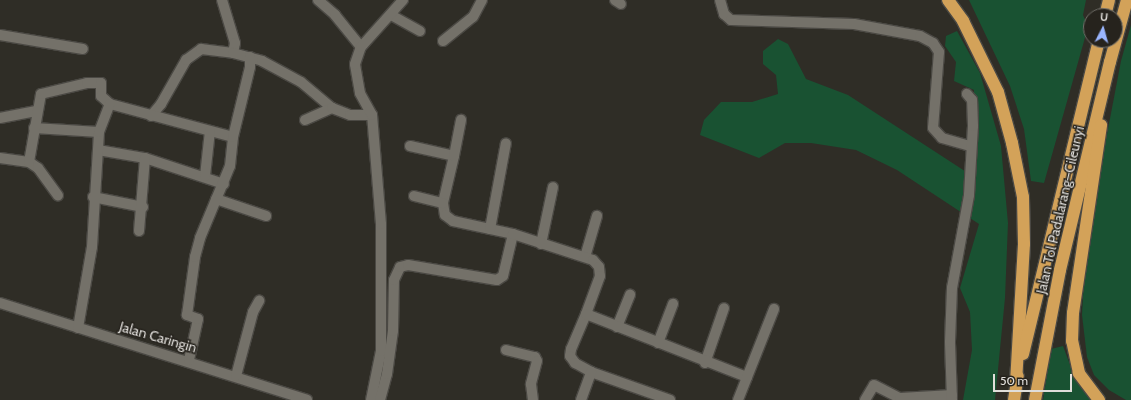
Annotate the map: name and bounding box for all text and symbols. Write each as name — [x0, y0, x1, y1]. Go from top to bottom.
north arrow — [1083, 8, 1123, 48]
text: U — [1099, 10, 1109, 24]
street label: Jalan Tol Padalarang–Cileunyi — [1033, 125, 1087, 295]
street label: Jalan Caringin — [117, 318, 199, 356]
scale bar — [995, 366, 1074, 392]
text: 50 m — [1000, 373, 1028, 388]

